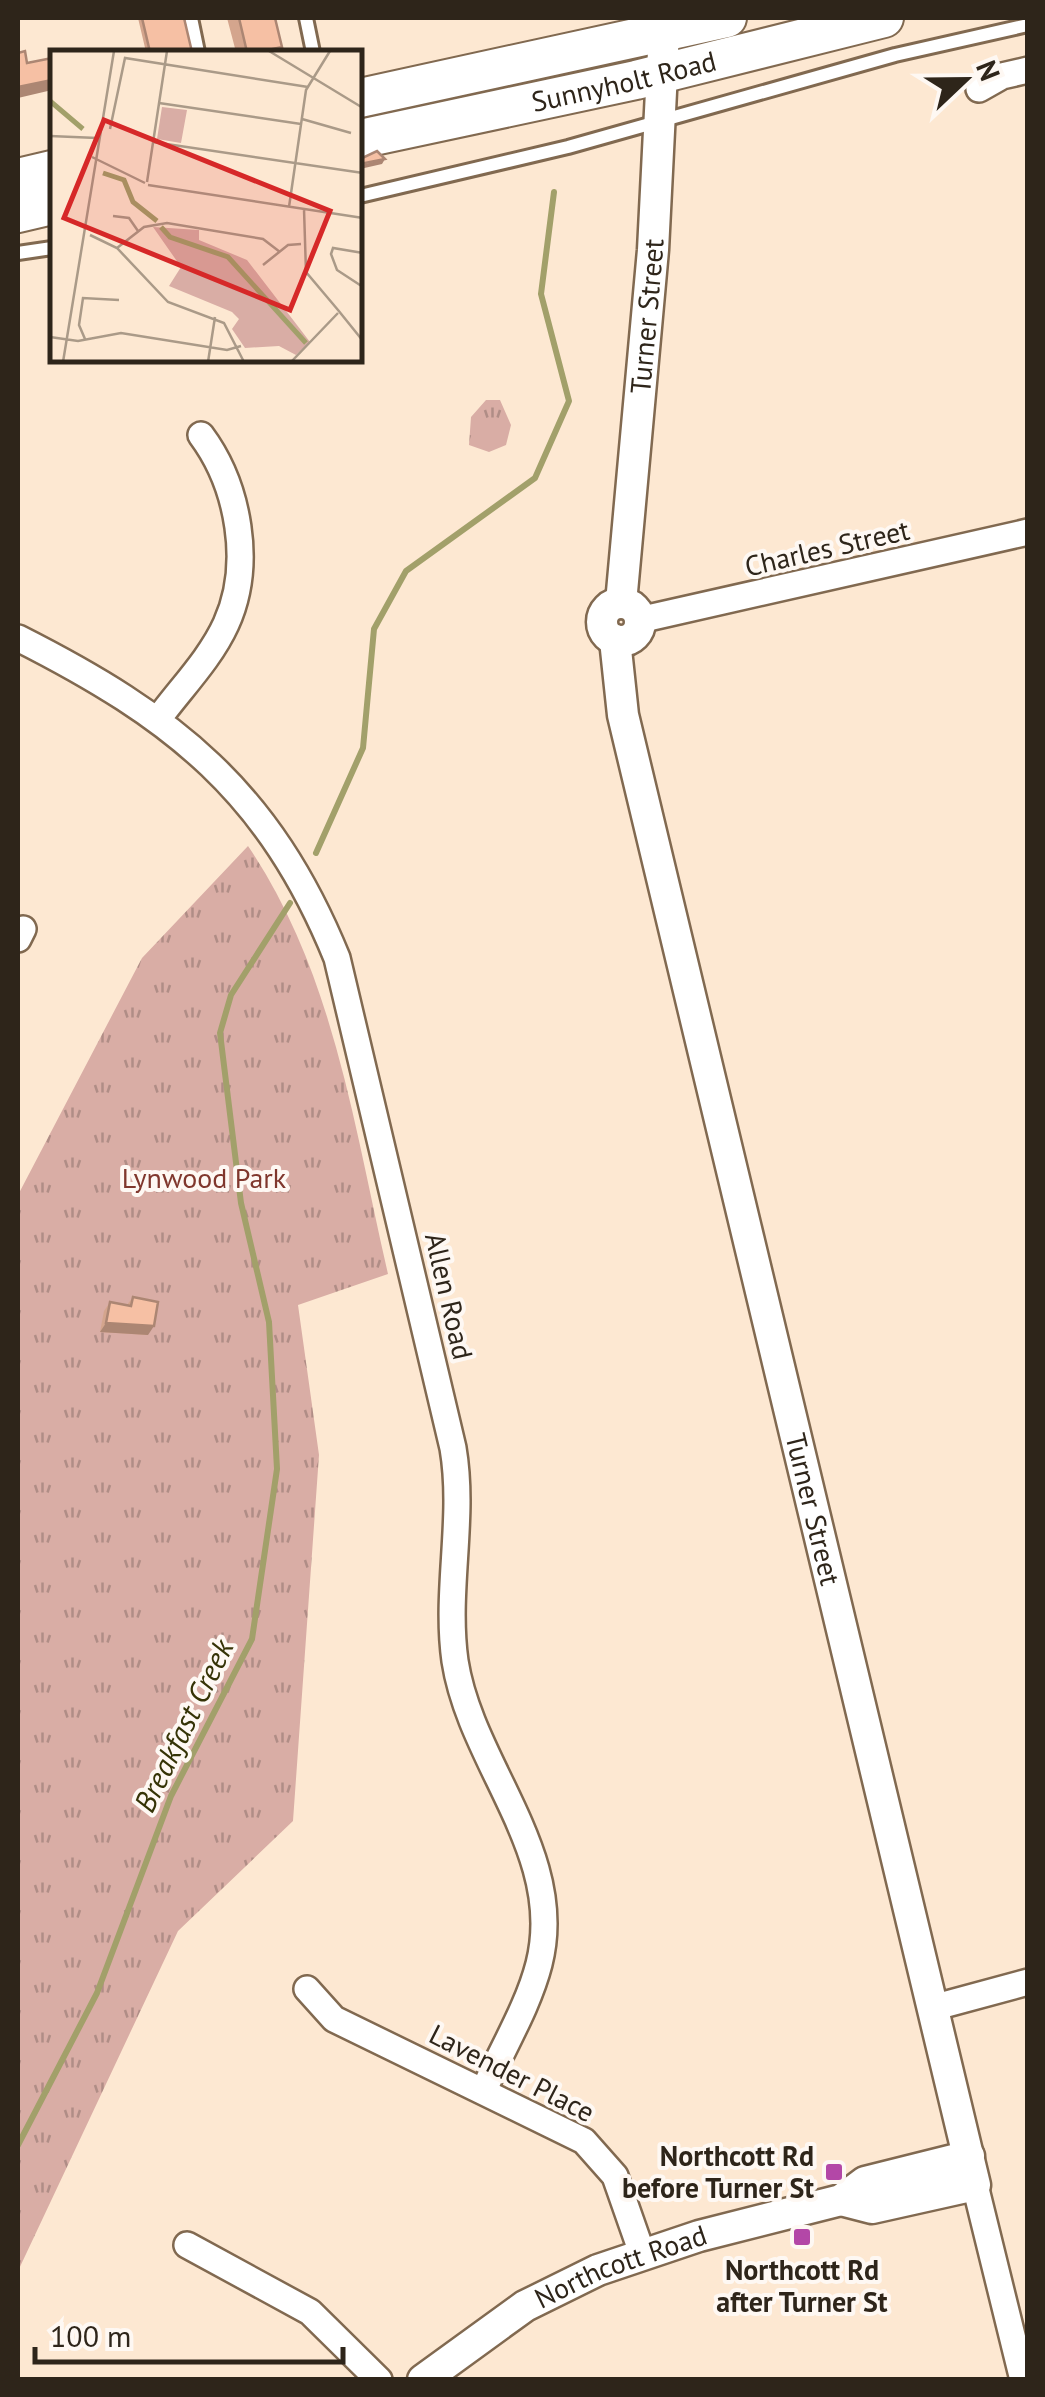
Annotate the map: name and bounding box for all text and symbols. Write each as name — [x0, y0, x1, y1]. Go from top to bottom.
north arrow — [915, 30, 1015, 130]
street label: Sunnyholt Road — [528, 42, 720, 120]
inset map — [50, 50, 362, 362]
text: N — [968, 55, 1009, 86]
street label: Turner Street — [621, 237, 672, 395]
street label: Charles Street — [741, 510, 913, 584]
park label: Lynwood Park — [122, 1159, 287, 1196]
street label: Allen Road — [417, 1229, 482, 1363]
street label: Turner Street — [778, 1429, 850, 1589]
water label: Breakfast Creek — [124, 1631, 242, 1818]
street label: Lavender Place — [423, 2015, 601, 2130]
place label: Northcott Rd before Turner St — [622, 2137, 814, 2206]
marker: Northcott Rd before Turner St — [823, 2161, 845, 2183]
street label: Northcott Road — [528, 2216, 711, 2316]
marker: Northcott Rd after Turner St — [791, 2226, 813, 2248]
place label: Northcott Rd after Turner St — [716, 2251, 888, 2320]
scale bar — [35, 2302, 342, 2364]
text: 100 m — [50, 2316, 131, 2355]

